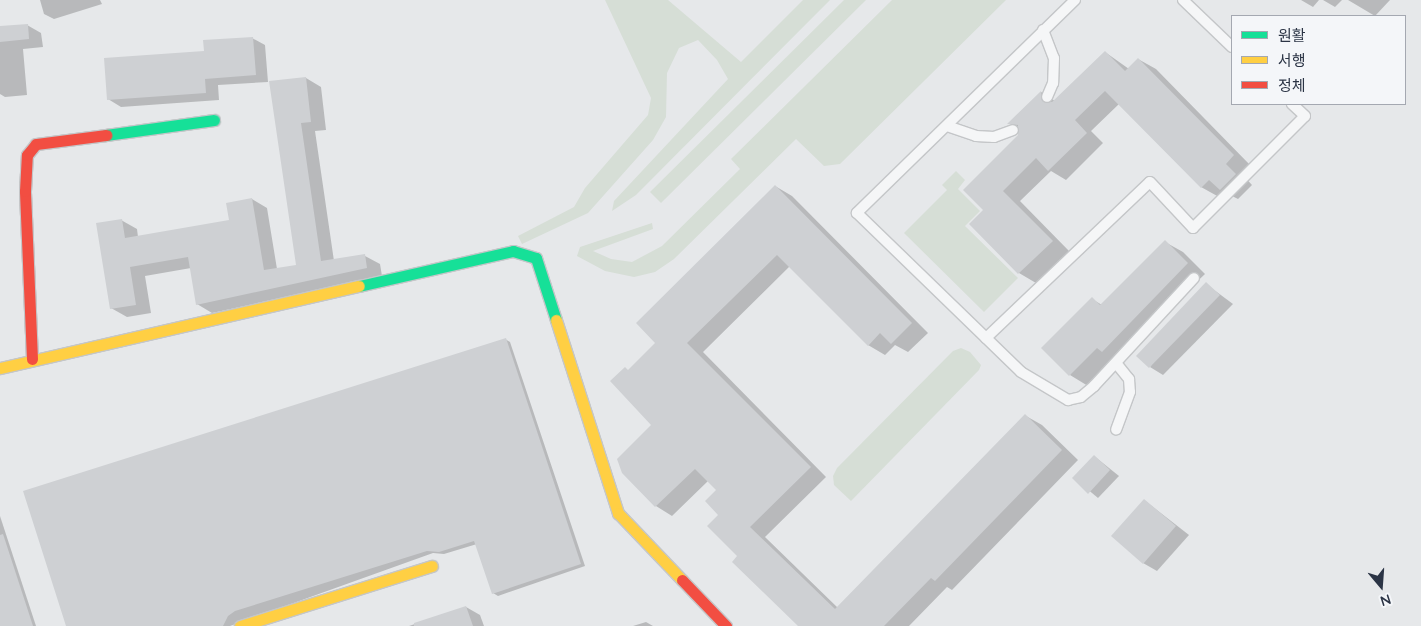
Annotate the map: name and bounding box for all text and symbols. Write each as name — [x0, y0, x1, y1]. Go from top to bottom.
legend — [1231, 15, 1406, 105]
text: 원활 — [1278, 26, 1306, 45]
text: 서행 — [1278, 51, 1306, 70]
text: 정체 — [1278, 76, 1306, 95]
north arrow — [1356, 561, 1406, 611]
text: N — [1378, 590, 1393, 610]

